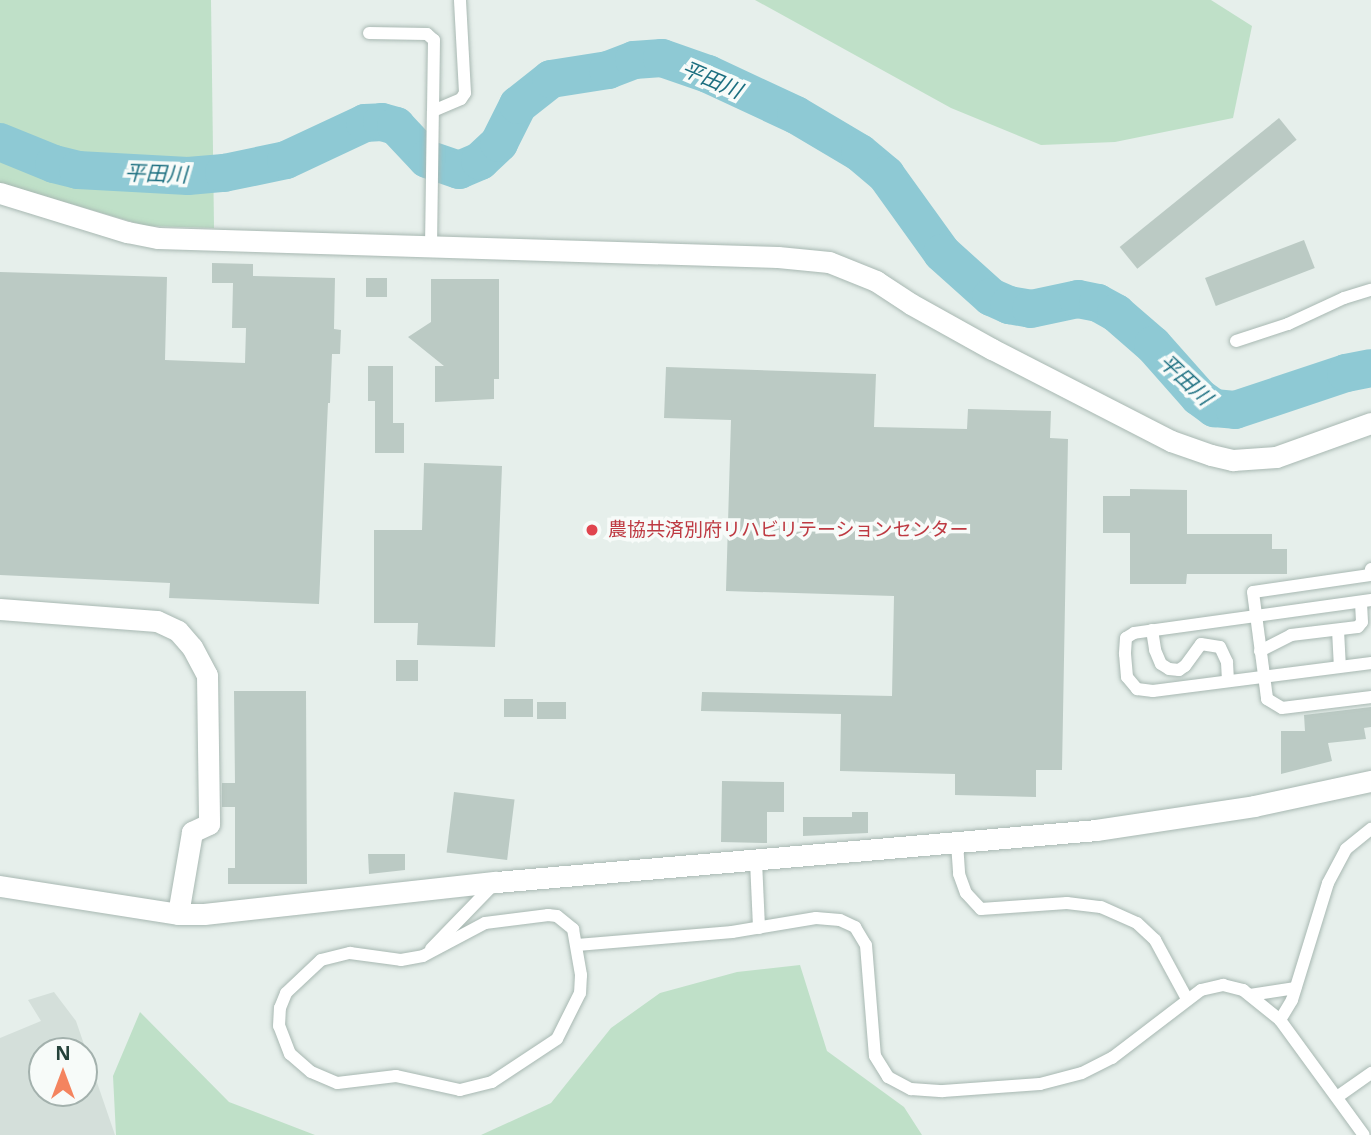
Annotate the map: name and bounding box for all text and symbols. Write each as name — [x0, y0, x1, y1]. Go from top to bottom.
water label: 平田川 — [678, 55, 746, 103]
water label: 平田川 — [124, 159, 188, 187]
water label: 平田川 — [1154, 348, 1218, 410]
place label: 農協共済別府リハビリテーションセンター — [608, 519, 969, 541]
marker: 農協共済別府リハビリテーションセンター — [582, 520, 602, 540]
north arrow — [28, 1037, 98, 1107]
text: N — [55, 1040, 71, 1066]

